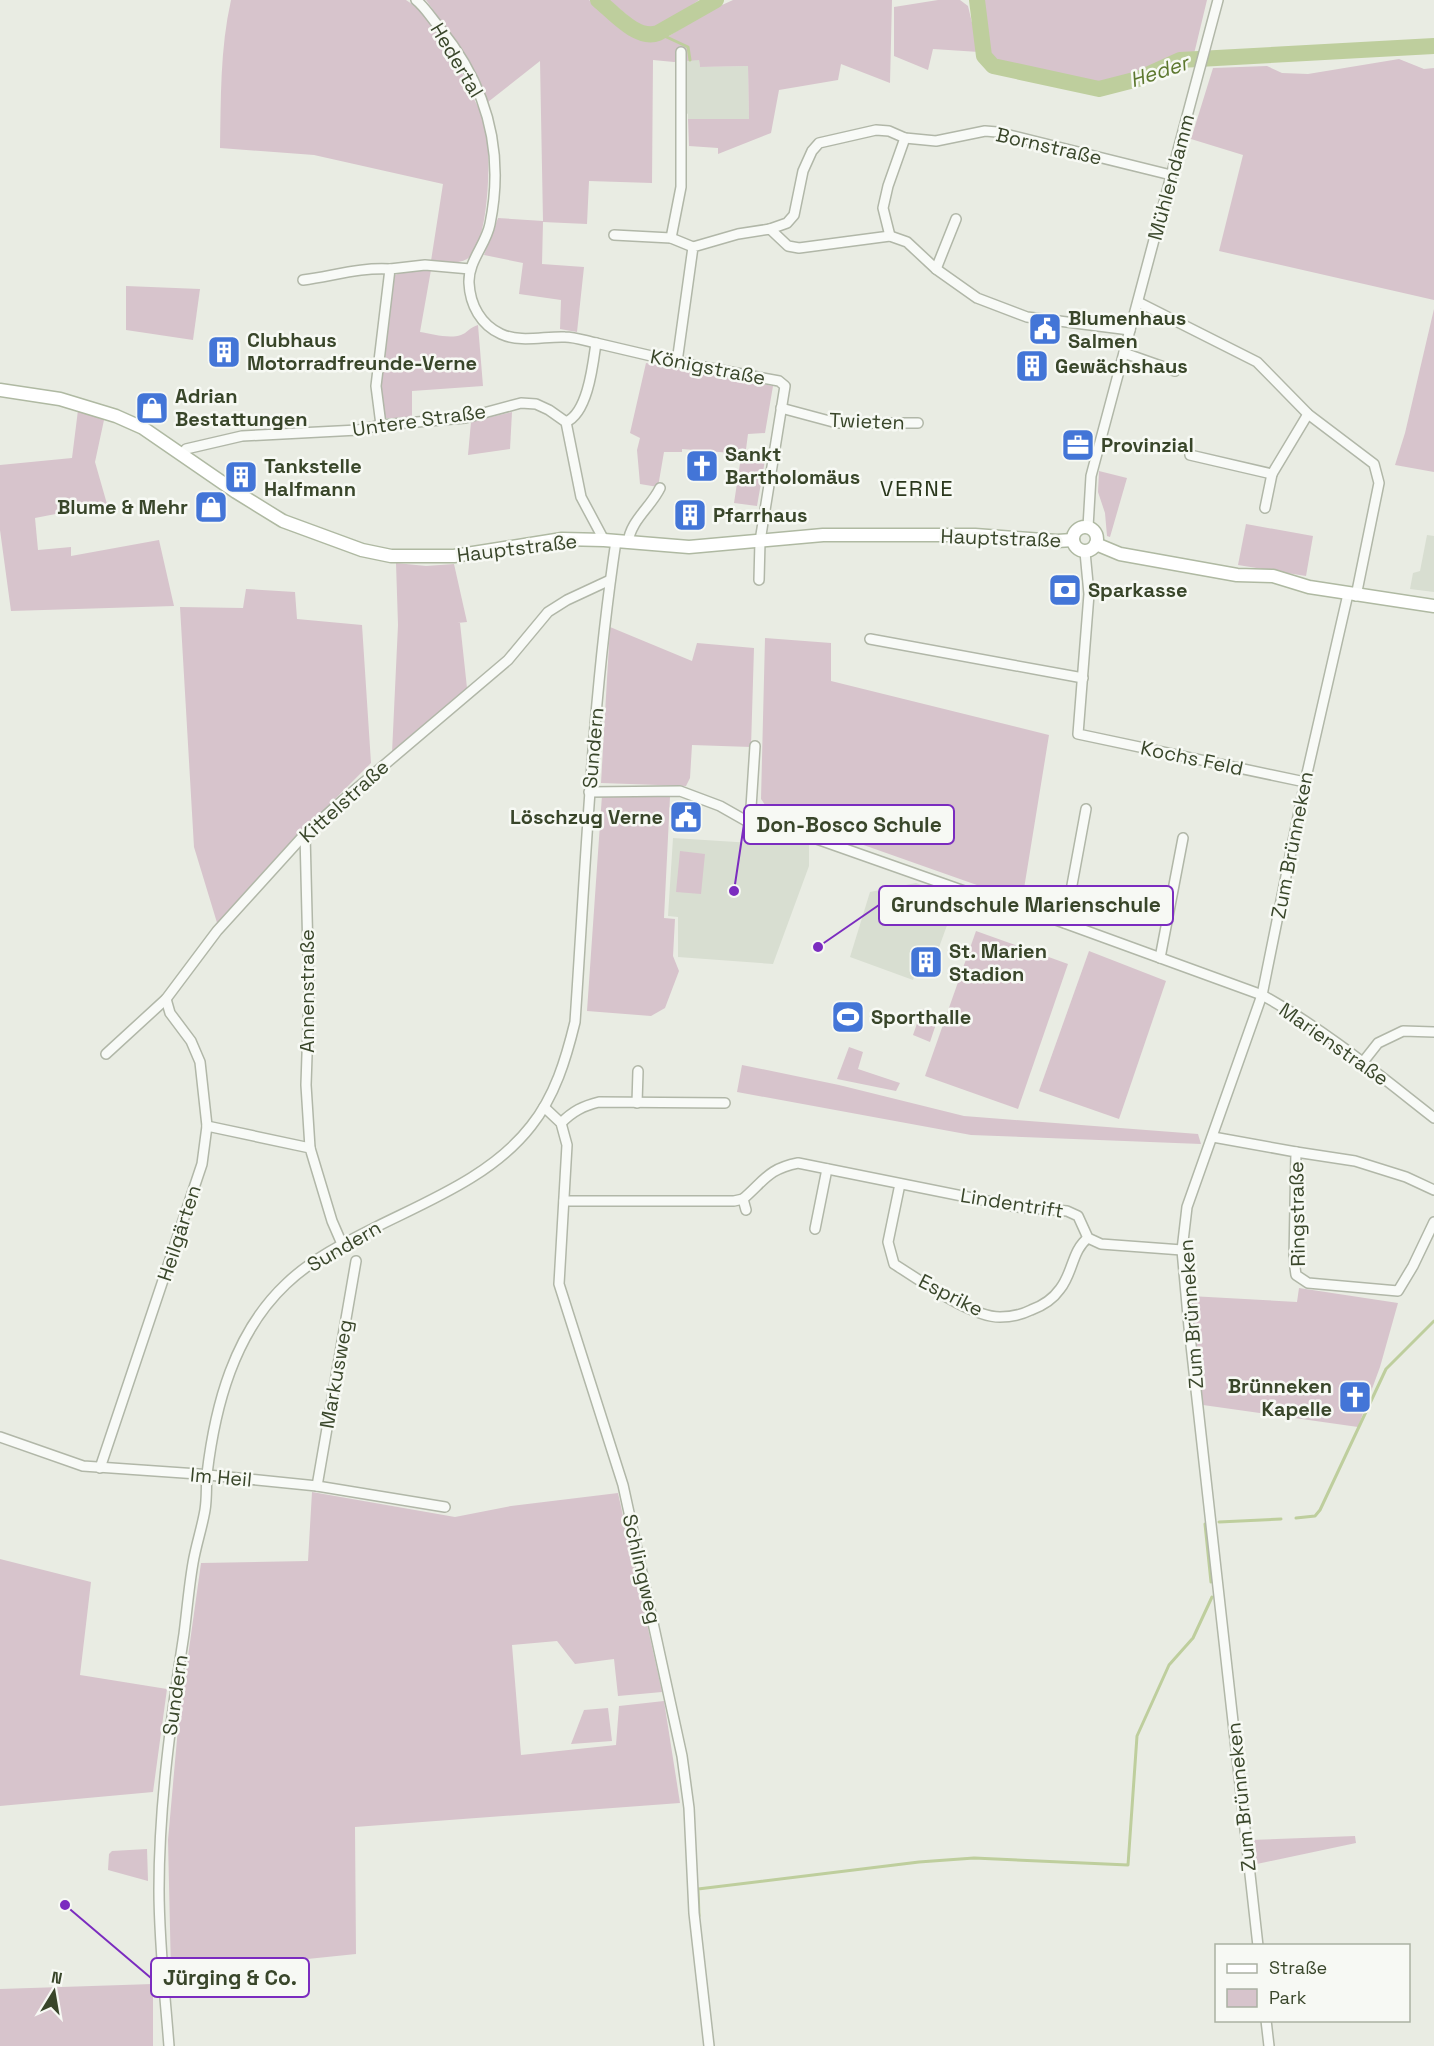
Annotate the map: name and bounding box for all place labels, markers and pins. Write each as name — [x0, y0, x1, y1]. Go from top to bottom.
place label: Blumenhaus Salmen — [1068, 305, 1186, 354]
public building icon: Blumenhaus Salmen — [1027, 311, 1063, 347]
place label: Clubhaus Motorradfreunde-Verne — [247, 327, 477, 376]
building icon: Clubhaus Motorradfreunde-Verne — [206, 334, 242, 370]
building icon: Gewächshaus — [1014, 348, 1050, 384]
place label: Gewächshaus — [1055, 353, 1188, 379]
place label: Adrian Bestattungen — [175, 383, 308, 432]
shop icon: Adrian Bestattungen — [134, 390, 170, 426]
office icon: Provinzial — [1060, 427, 1096, 463]
place label: Provinzial — [1101, 432, 1194, 458]
place label: Sankt Bartholomäus — [725, 441, 860, 490]
church icon: Sankt Bartholomäus — [684, 448, 720, 484]
place label: Tankstelle Halfmann — [264, 453, 362, 502]
building icon: Tankstelle Halfmann — [223, 459, 259, 495]
shop icon: Blume & Mehr — [193, 489, 229, 525]
place label: Blume & Mehr — [57, 494, 188, 520]
building icon: Pfarrhaus — [672, 497, 708, 533]
place label: Pfarrhaus — [713, 502, 807, 528]
bank icon: Sparkasse — [1047, 572, 1083, 608]
place label: Sparkasse — [1088, 577, 1187, 603]
public building icon: Löschzug Verne — [668, 799, 704, 835]
place label: Löschzug Verne — [510, 804, 663, 830]
callout: Don-Bosco Schule — [744, 805, 954, 844]
callout: Grundschule Marienschule — [879, 886, 1173, 925]
place label: St. Marien Stadion — [949, 938, 1047, 987]
building icon: St. Marien Stadion — [908, 944, 944, 980]
sports icon: Sporthalle — [830, 999, 866, 1035]
place label: Sporthalle — [871, 1004, 971, 1030]
place label: Brünneken Kapelle — [1228, 1373, 1332, 1422]
church icon: Brünneken Kapelle — [1337, 1379, 1373, 1415]
callout: Jürging & Co. — [151, 1958, 309, 1997]

